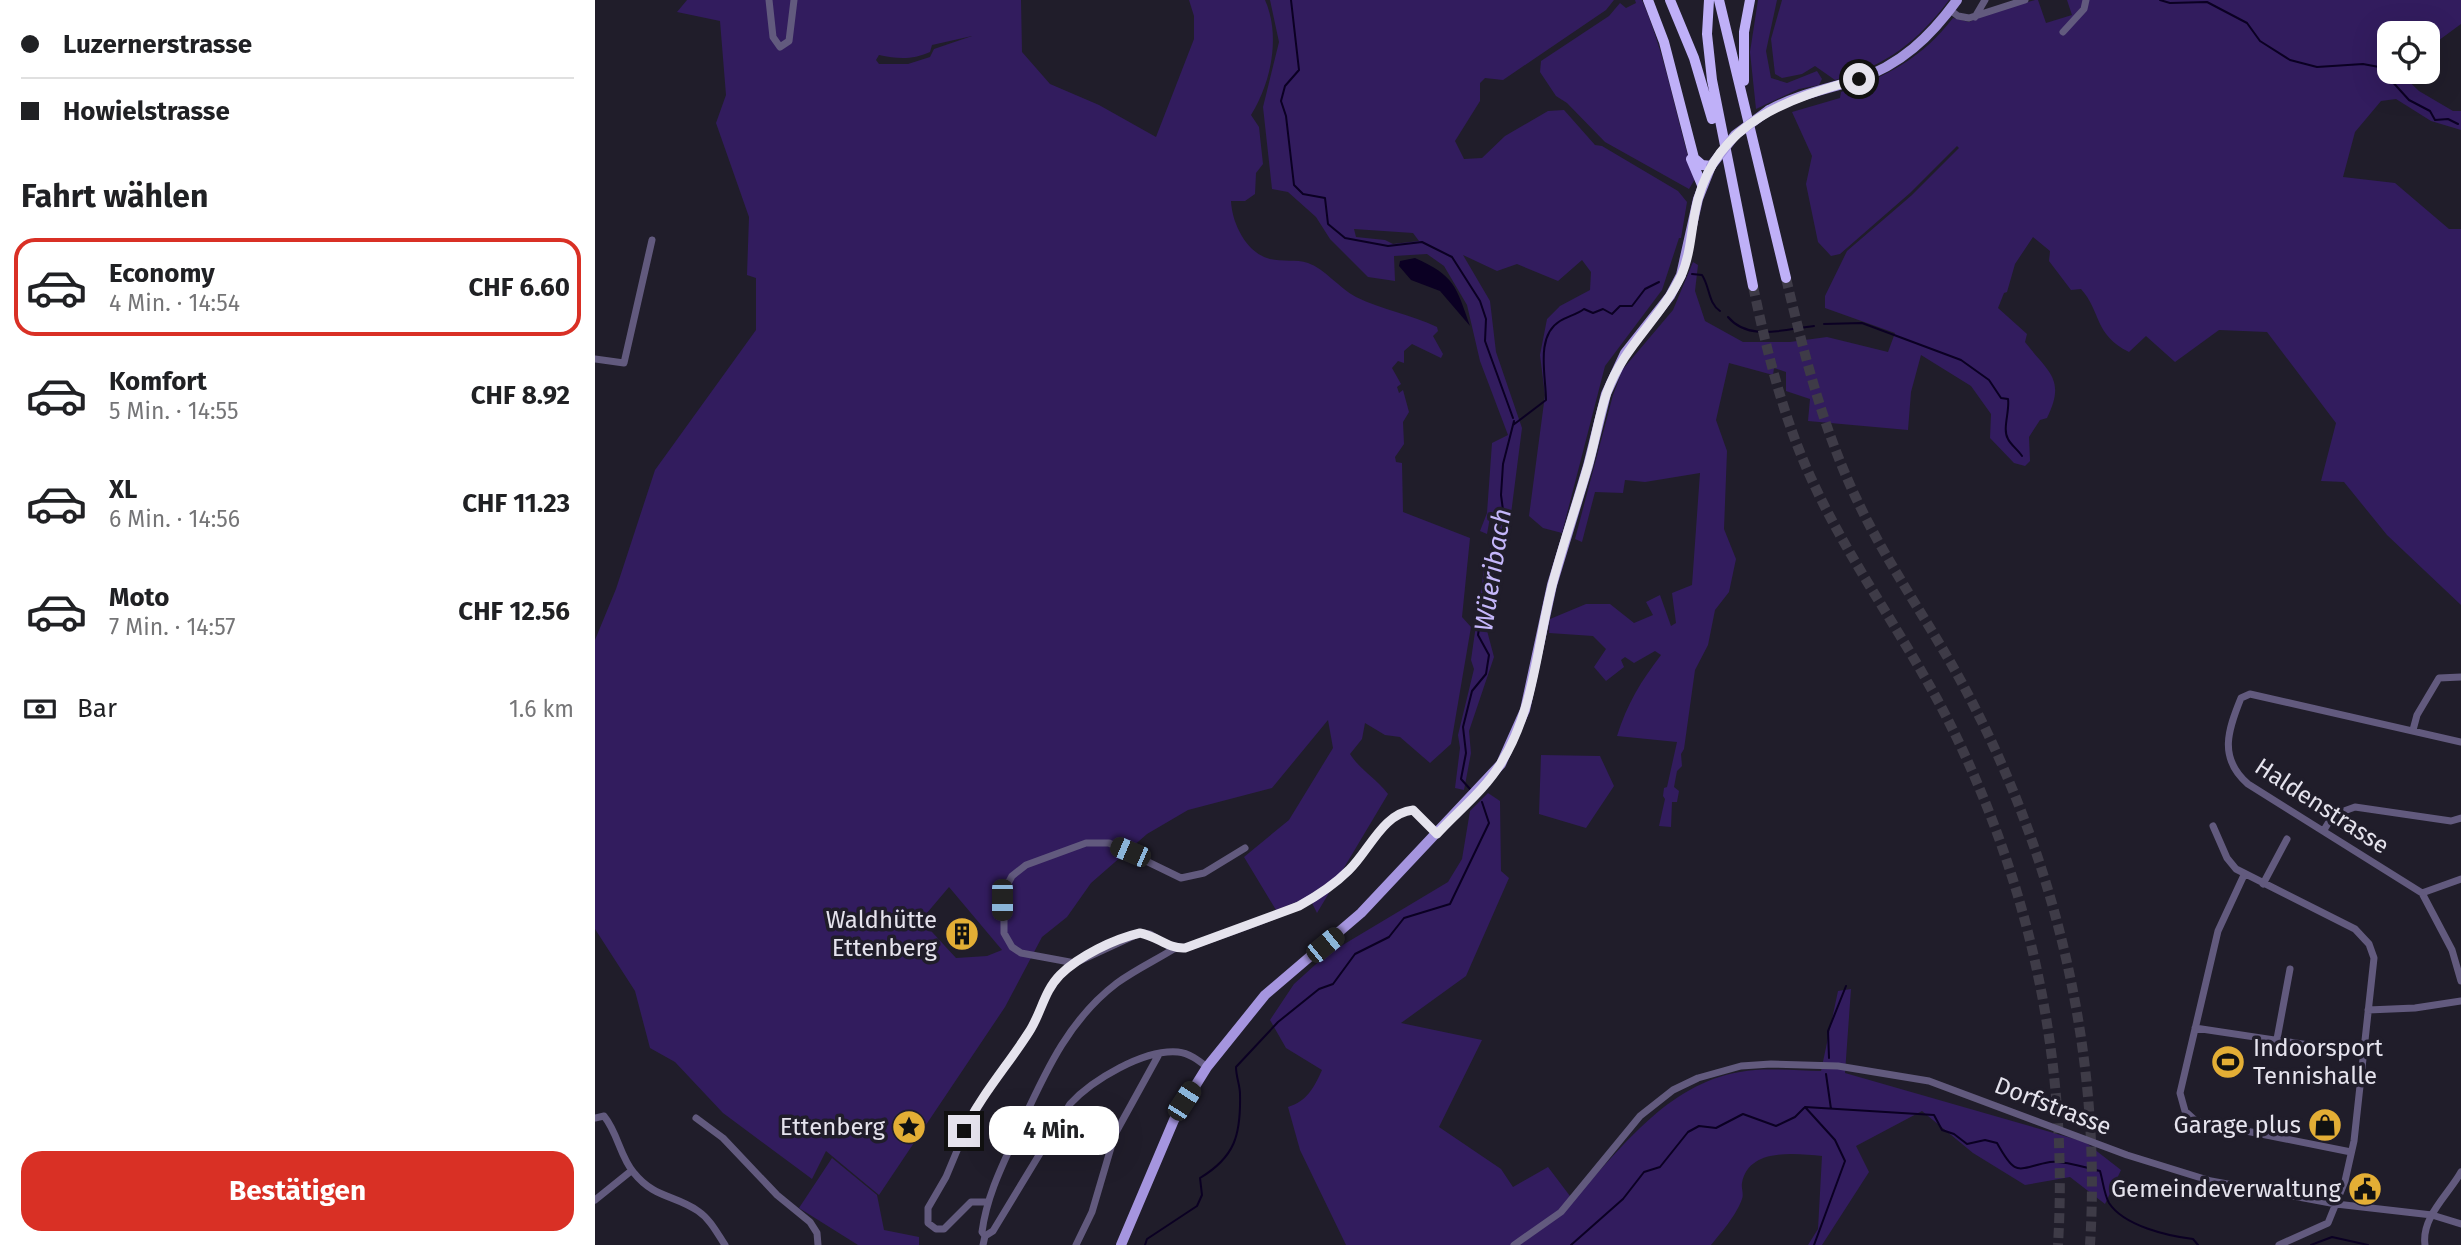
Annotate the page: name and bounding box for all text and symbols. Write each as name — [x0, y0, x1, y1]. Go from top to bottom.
map controls — [2377, 21, 2440, 84]
button: locate — [2377, 21, 2440, 84]
text: Luzernerstrasse — [63, 29, 252, 60]
route start — [1843, 63, 1875, 95]
text: Howielstrasse — [63, 96, 230, 127]
text: Fahrt wählen — [21, 177, 208, 215]
icon: car — [25, 256, 88, 319]
text: Economy — [109, 258, 215, 289]
text: CHF 6.60 — [468, 272, 570, 303]
text: 4 Min. · 14:54 — [109, 289, 240, 317]
icon: car — [25, 364, 88, 427]
text: Komfort — [109, 366, 207, 397]
text: CHF 8.92 — [471, 380, 570, 411]
text: 5 Min. · 14:55 — [109, 397, 238, 425]
icon: car — [25, 472, 88, 535]
text: XL — [109, 474, 137, 505]
text: CHF 11.23 — [462, 488, 570, 519]
text: 6 Min. · 14:56 — [109, 505, 240, 533]
water label: Wüeribach — [1468, 506, 1518, 634]
icon: car — [25, 580, 88, 643]
text: Moto — [109, 582, 169, 613]
text: CHF 12.56 — [458, 596, 570, 627]
text: 7 Min. · 14:57 — [109, 613, 235, 641]
icon: cash — [21, 690, 59, 728]
text: Bar — [77, 693, 117, 724]
text: 1.6 km — [509, 695, 574, 723]
street label: Haldenstrasse — [2250, 752, 2394, 860]
car — [1107, 834, 1154, 870]
car — [992, 879, 1013, 921]
place label: Waldhütte Ettenberg — [826, 906, 938, 962]
building icon: Waldhütte Ettenberg — [943, 915, 981, 953]
car — [1303, 924, 1348, 966]
place label: Indoorsport Tennishalle — [2253, 1034, 2383, 1090]
sports icon: Indoorsport Tennishalle — [2209, 1043, 2247, 1081]
street label: Dorfstrasse — [1991, 1071, 2115, 1141]
car — [1164, 1078, 1205, 1124]
callout: 4 Min. — [989, 1106, 1118, 1156]
shop icon: Garage plus — [2306, 1106, 2344, 1144]
place icon: Ettenberg — [890, 1108, 928, 1146]
place label: Garage plus — [2174, 1111, 2301, 1139]
place label: Ettenberg — [780, 1113, 886, 1141]
route end — [948, 1115, 980, 1147]
text: 4 Min. — [1023, 1116, 1085, 1144]
button: Bestätigen — [21, 1151, 574, 1231]
public building icon: Gemeindeverwaltung — [2346, 1170, 2384, 1208]
place label: Gemeindeverwaltung — [2111, 1175, 2342, 1203]

